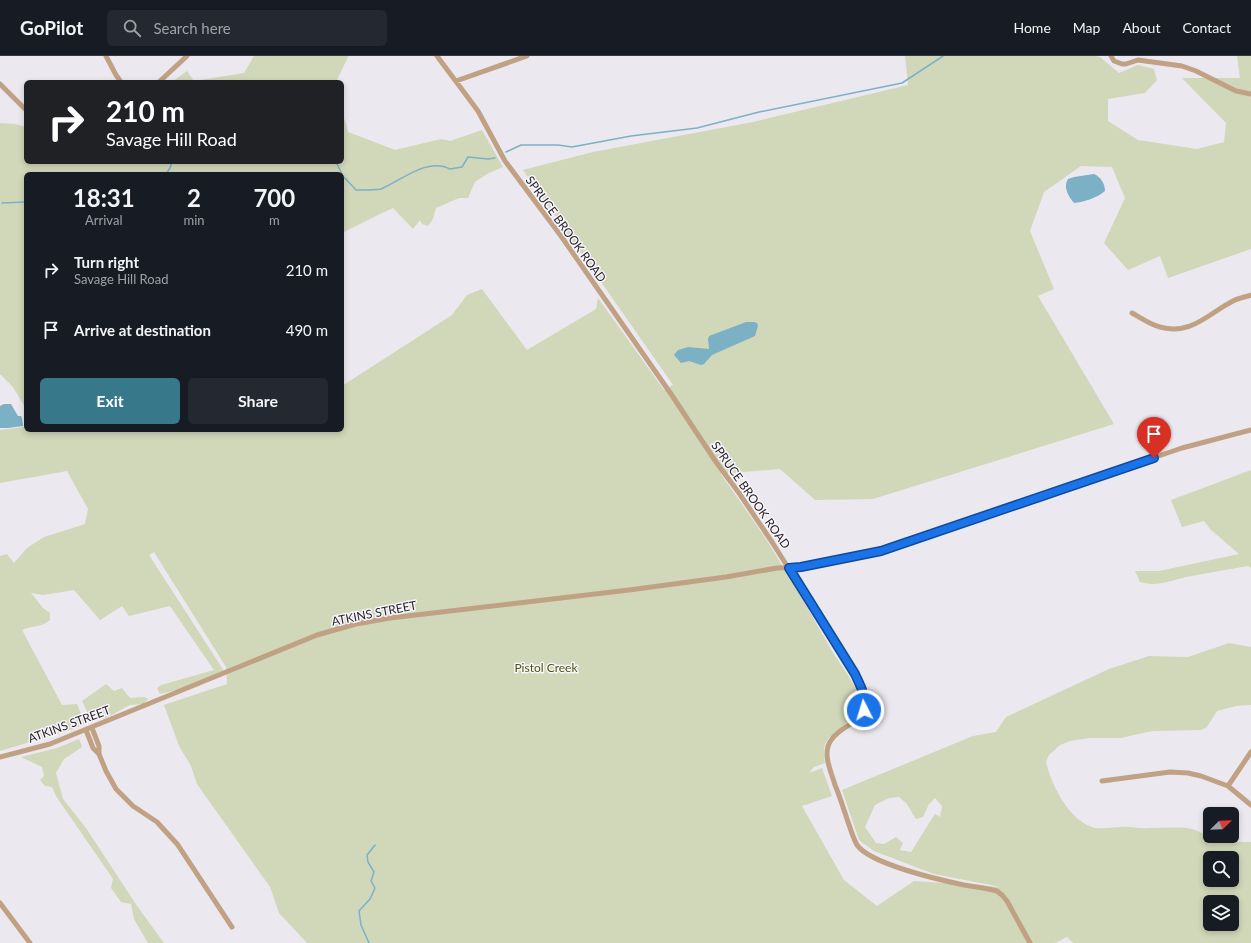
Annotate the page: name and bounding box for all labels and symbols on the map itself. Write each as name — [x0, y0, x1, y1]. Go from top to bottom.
street label: SPRUCE BROOK ROAD — [522, 173, 610, 285]
pin — [1137, 417, 1171, 458]
street label: SPRUCE BROOK ROAD — [708, 438, 794, 552]
street label: ATKINS STREET — [330, 597, 418, 629]
park label: Pistol Creek — [514, 660, 578, 675]
position arrow — [843, 689, 885, 731]
street label: ATKINS STREET — [26, 702, 112, 746]
north arrow — [1203, 807, 1239, 843]

